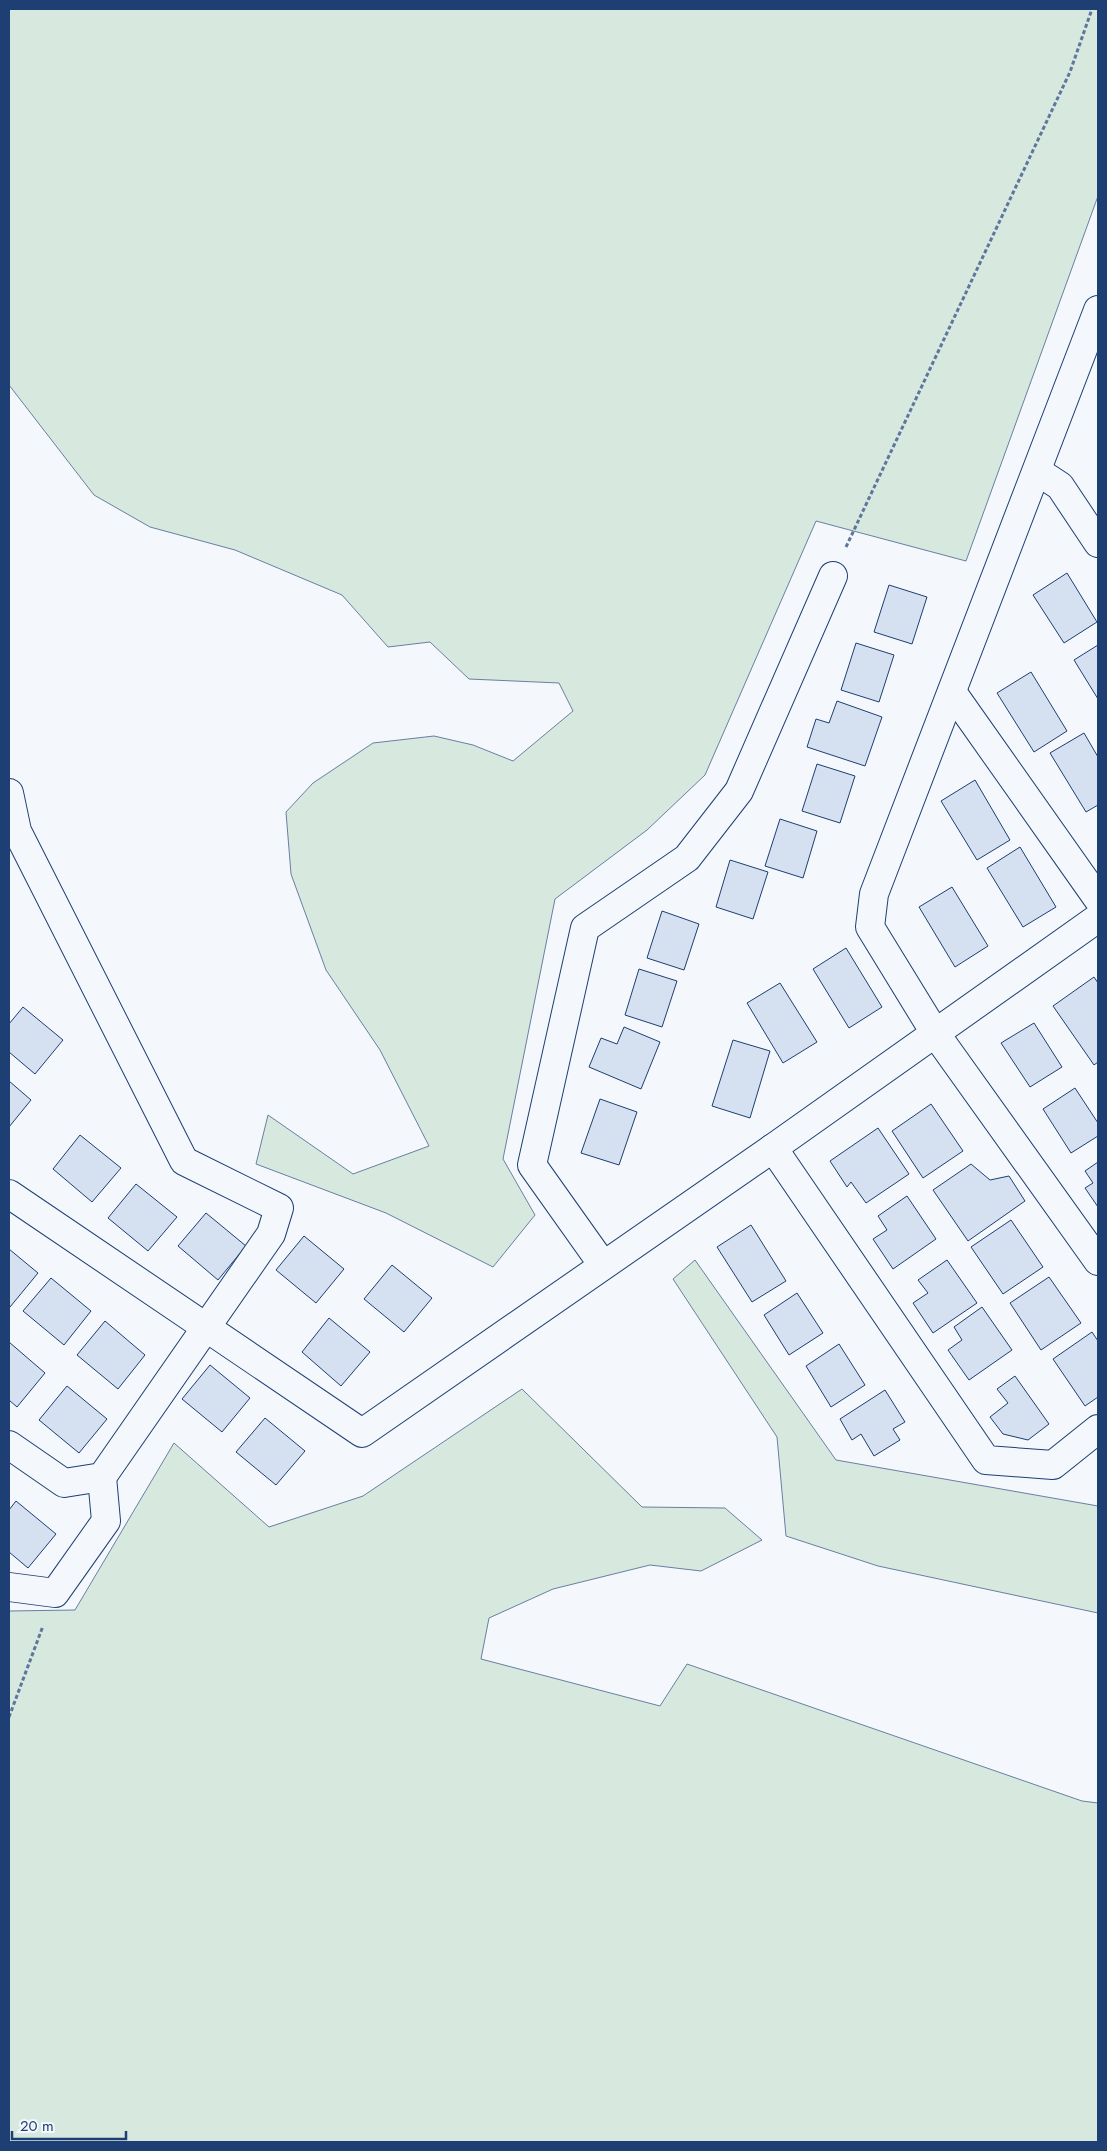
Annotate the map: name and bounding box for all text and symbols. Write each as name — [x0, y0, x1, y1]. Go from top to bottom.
scale bar — [12, 2108, 126, 2140]
text: 20 m — [20, 2115, 54, 2137]

